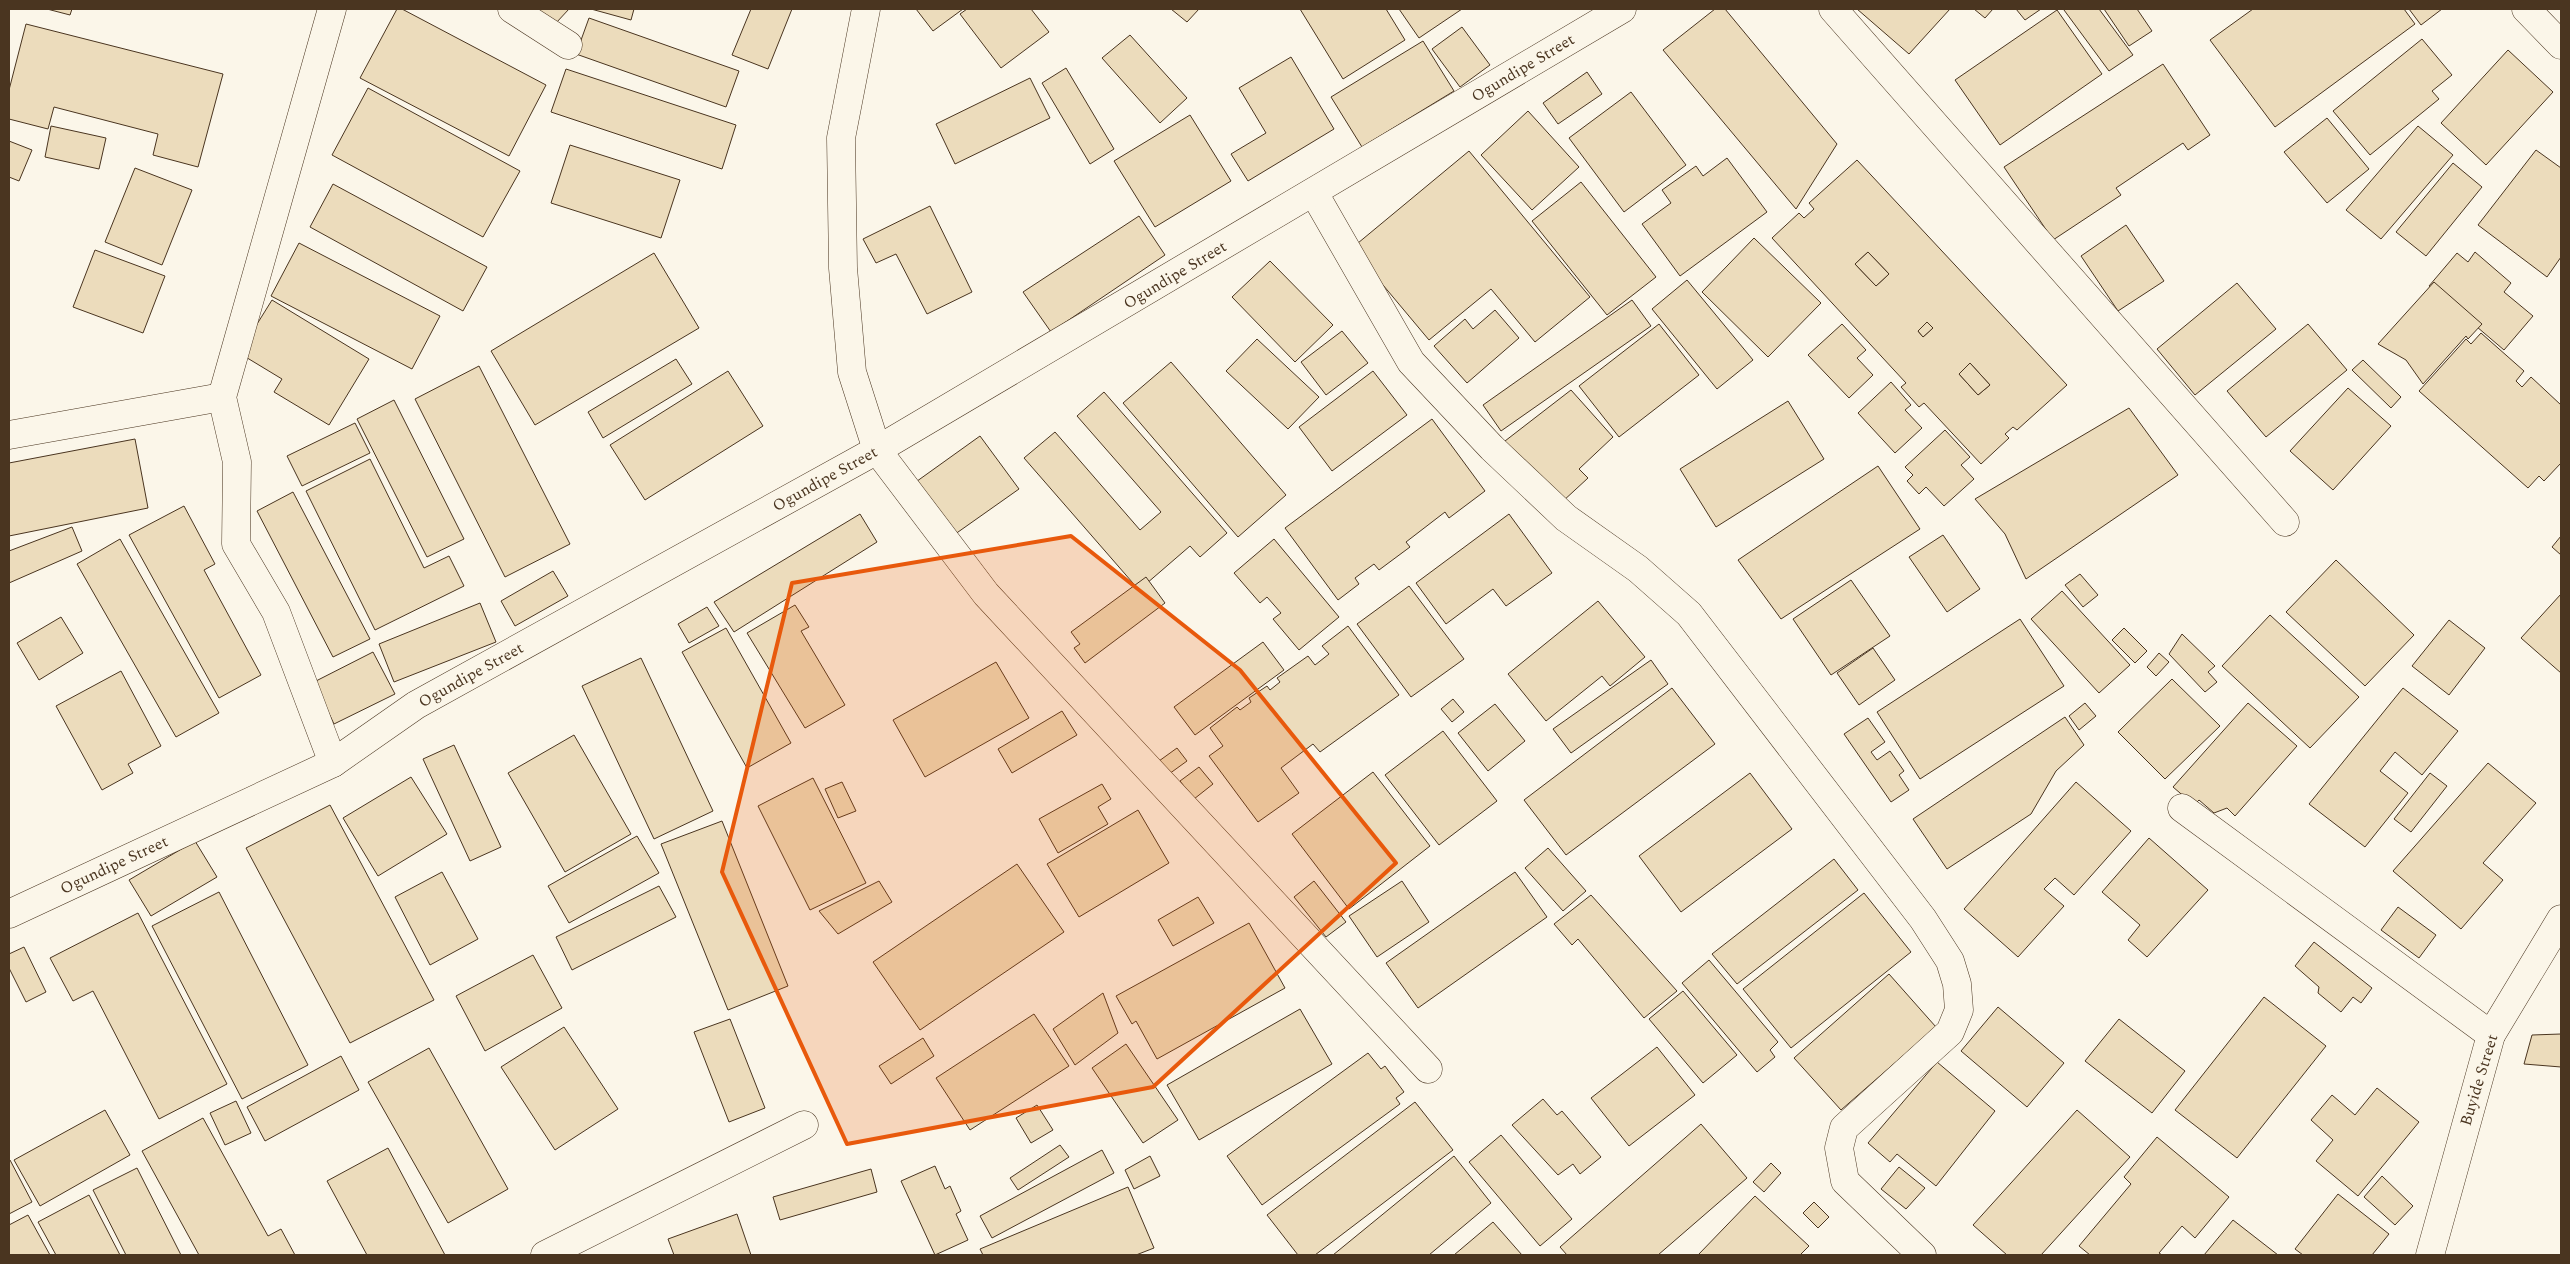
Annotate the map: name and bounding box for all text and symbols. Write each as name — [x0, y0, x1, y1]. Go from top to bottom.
street label: Ogundipe Street — [1467, 27, 1580, 108]
street label: Ogundipe Street — [1119, 234, 1232, 315]
street label: Ogundipe Street — [768, 440, 882, 518]
street label: Ogundipe Street — [414, 636, 528, 714]
street label: Ogundipe Street — [56, 829, 172, 901]
street label: Buyide Street — [2454, 1031, 2504, 1129]

